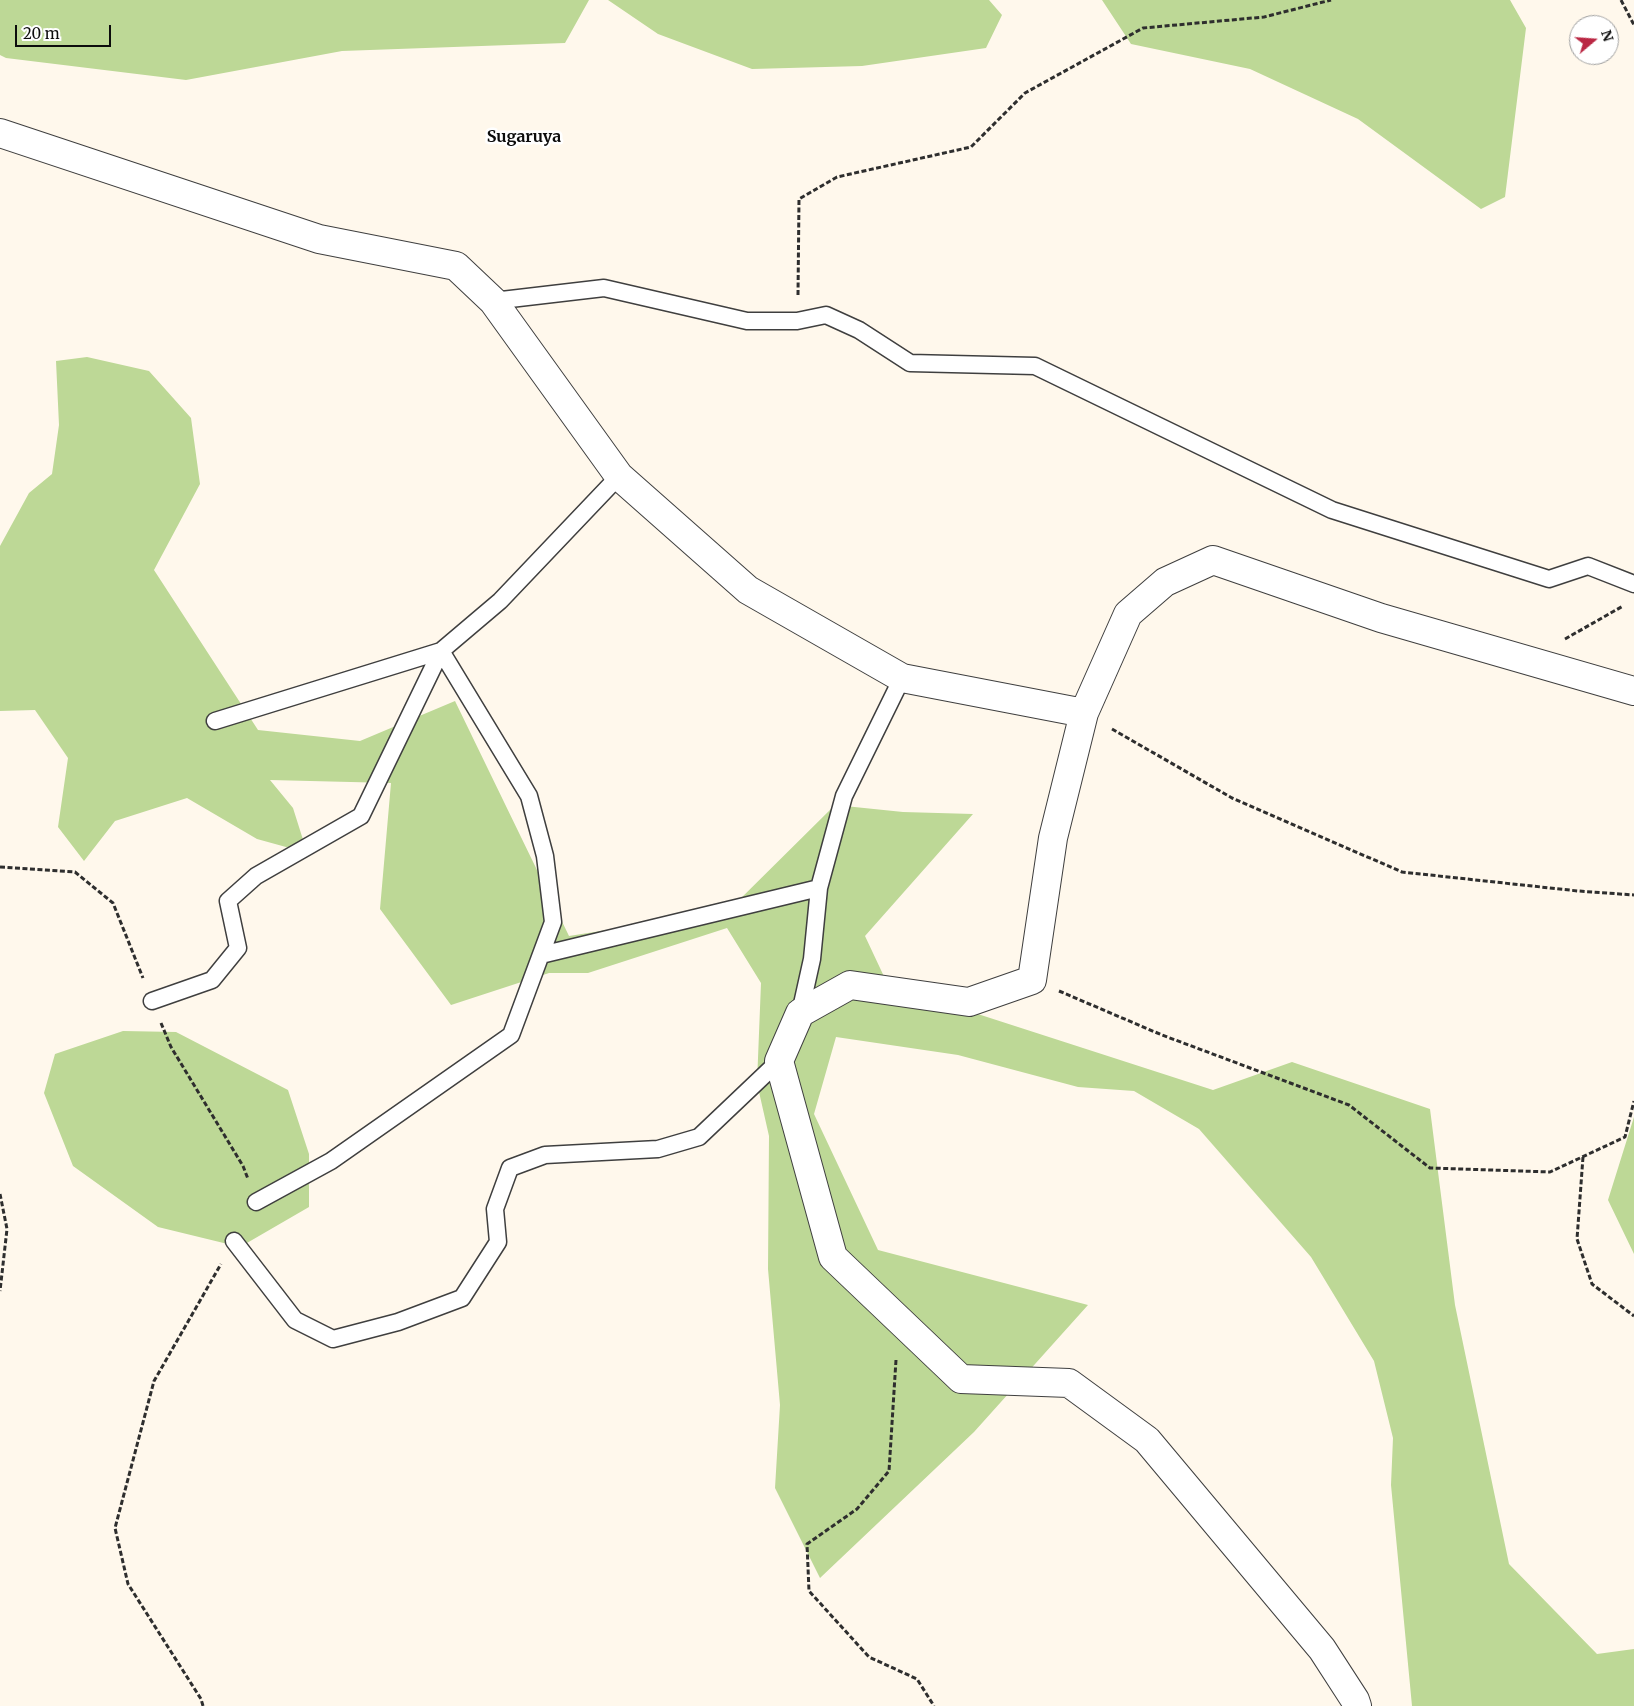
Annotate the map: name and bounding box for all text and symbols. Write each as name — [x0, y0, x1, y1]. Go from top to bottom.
scale bar — [18, 15, 114, 47]
north arrow — [1569, 15, 1619, 65]
text: 20 m — [23, 24, 60, 43]
text: N — [1597, 28, 1618, 44]
district label: Sugaruya — [487, 127, 561, 147]

